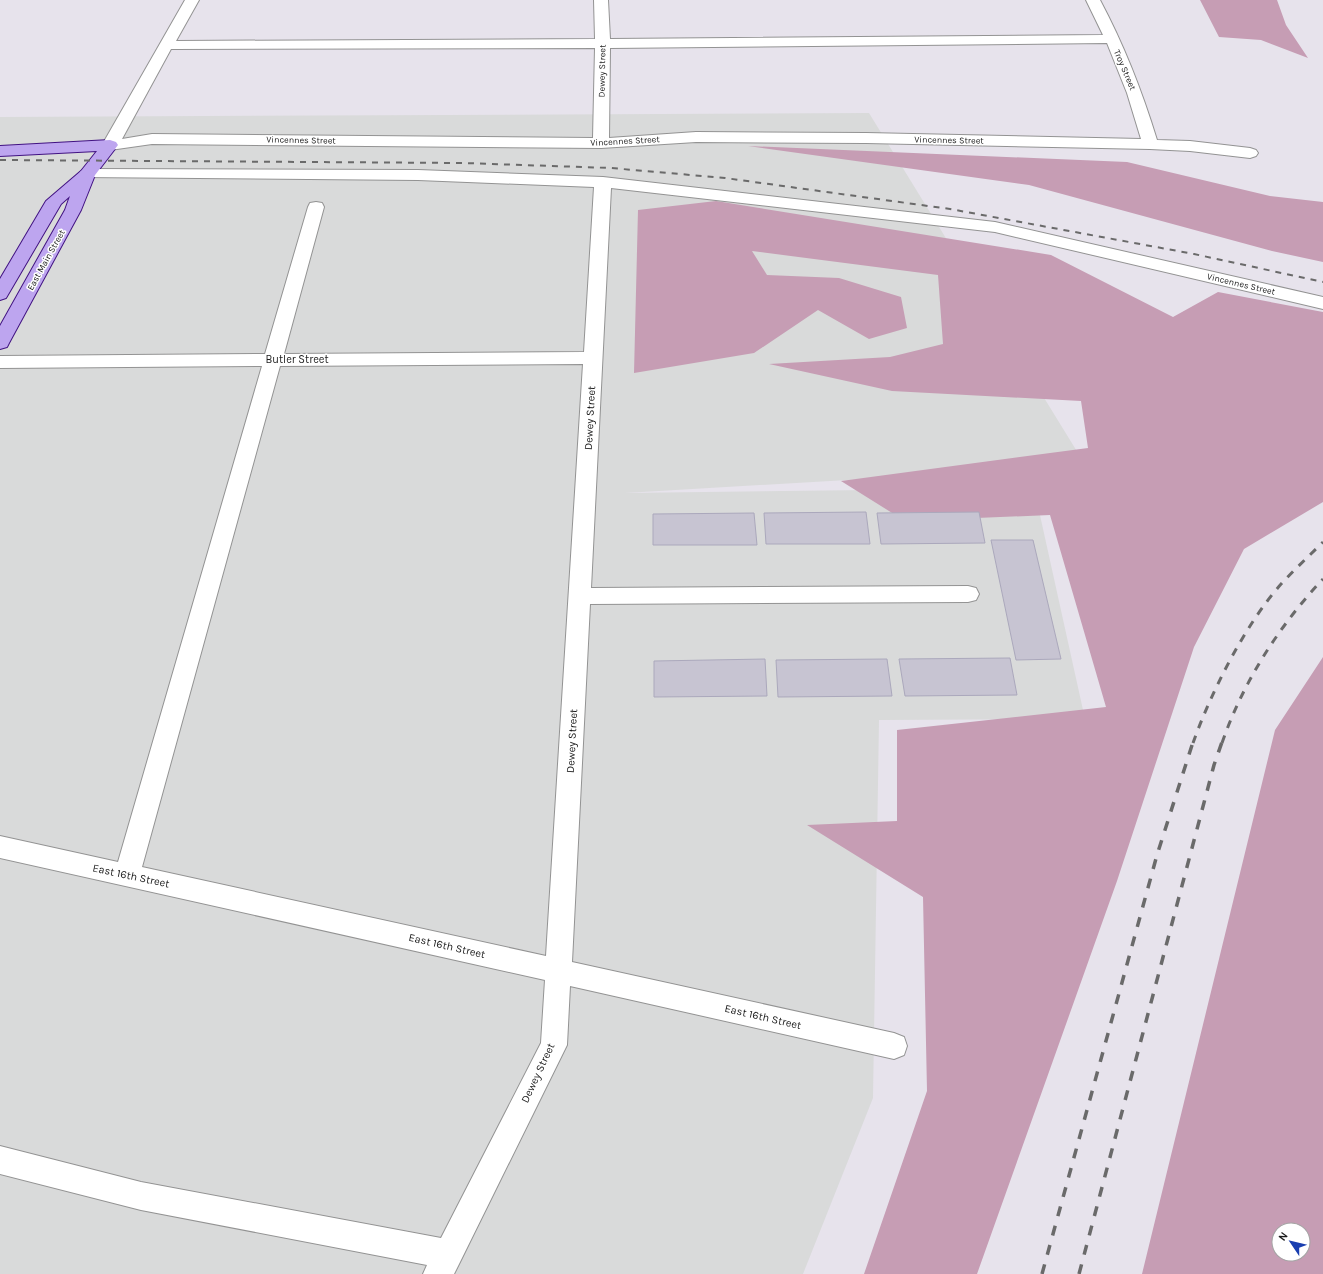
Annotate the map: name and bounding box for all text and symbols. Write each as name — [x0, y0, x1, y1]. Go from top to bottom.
street label: Dewey Street — [597, 44, 607, 97]
street label: Troy Street — [1112, 48, 1138, 92]
street label: Vincennes Street — [266, 134, 336, 146]
street label: Vincennes Street — [590, 134, 661, 148]
street label: Vincennes Street — [914, 134, 984, 146]
street label: East Main Street — [25, 227, 67, 292]
street label: Vincennes Street — [1206, 271, 1277, 297]
street label: Butler Street — [265, 353, 329, 366]
street label: Dewey Street — [582, 385, 598, 451]
street label: Dewey Street — [564, 708, 580, 774]
street label: East 16th Street — [91, 862, 171, 890]
street label: East 16th Street — [407, 931, 487, 961]
street label: East 16th Street — [723, 1002, 803, 1032]
street label: Dewey Street — [518, 1041, 558, 1105]
north arrow — [1271, 1222, 1311, 1262]
text: N — [1276, 1230, 1291, 1244]

